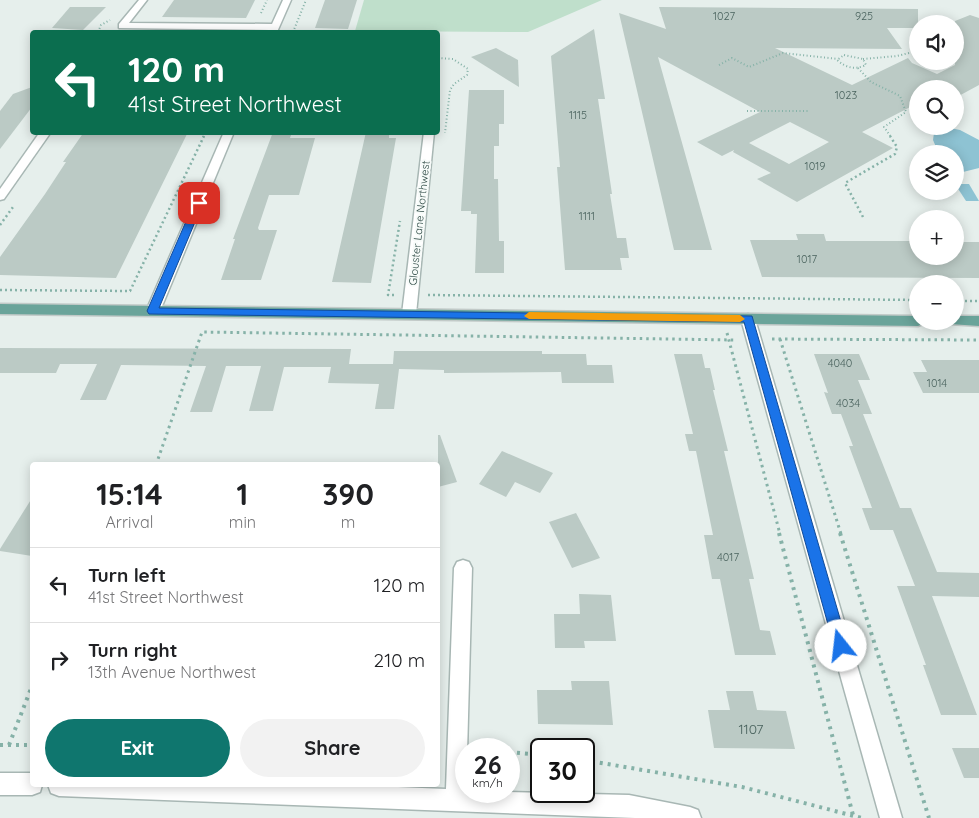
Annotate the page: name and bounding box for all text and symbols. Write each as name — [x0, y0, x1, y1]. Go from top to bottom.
house number: 1027 — [713, 9, 735, 23]
house number: 925 — [855, 9, 873, 23]
map controls — [909, 15, 964, 330]
button: sound — [909, 15, 964, 70]
text: 120 m — [128, 47, 225, 91]
icon: left — [45, 50, 110, 115]
button: search — [909, 80, 964, 135]
house number: 1023 — [835, 88, 857, 102]
text: 41st Street Northwest — [128, 90, 342, 118]
house number: 1115 — [569, 108, 587, 122]
button: layers — [909, 145, 964, 200]
house number: 1019 — [805, 159, 825, 173]
street label: Glouster Lane Northwest — [405, 160, 433, 286]
pin — [178, 182, 220, 224]
icon: arrive — [185, 189, 213, 217]
house number: 1111 — [579, 209, 595, 223]
button: + — [909, 210, 964, 265]
house number: 1017 — [797, 252, 818, 266]
button: − — [909, 275, 964, 330]
house number: 4040 — [828, 356, 852, 370]
house number: 1014 — [927, 376, 947, 390]
house number: 4034 — [836, 396, 860, 410]
text: 15:14 — [96, 475, 163, 513]
text: 1 — [237, 475, 248, 513]
text: 390 — [322, 475, 374, 513]
text: Arrival — [105, 512, 153, 532]
text: min — [229, 512, 256, 532]
text: m — [341, 512, 355, 532]
house number: 4017 — [717, 550, 739, 564]
text: Turn left — [88, 563, 166, 587]
icon: left — [45, 571, 73, 599]
text: 120 m — [374, 573, 425, 597]
text: 41st Street Northwest — [88, 587, 244, 607]
position arrow — [814, 619, 866, 671]
text: Turn right — [88, 638, 177, 662]
icon: right — [45, 646, 73, 674]
text: 210 m — [374, 648, 425, 672]
text: 13th Avenue Northwest — [88, 662, 256, 682]
button: Exit — [45, 719, 230, 777]
button: Share — [240, 719, 425, 777]
house number: 1107 — [738, 720, 764, 738]
speed limit sign: 30 — [530, 738, 595, 803]
text: 26 — [473, 749, 502, 780]
text: km/h — [472, 775, 503, 790]

